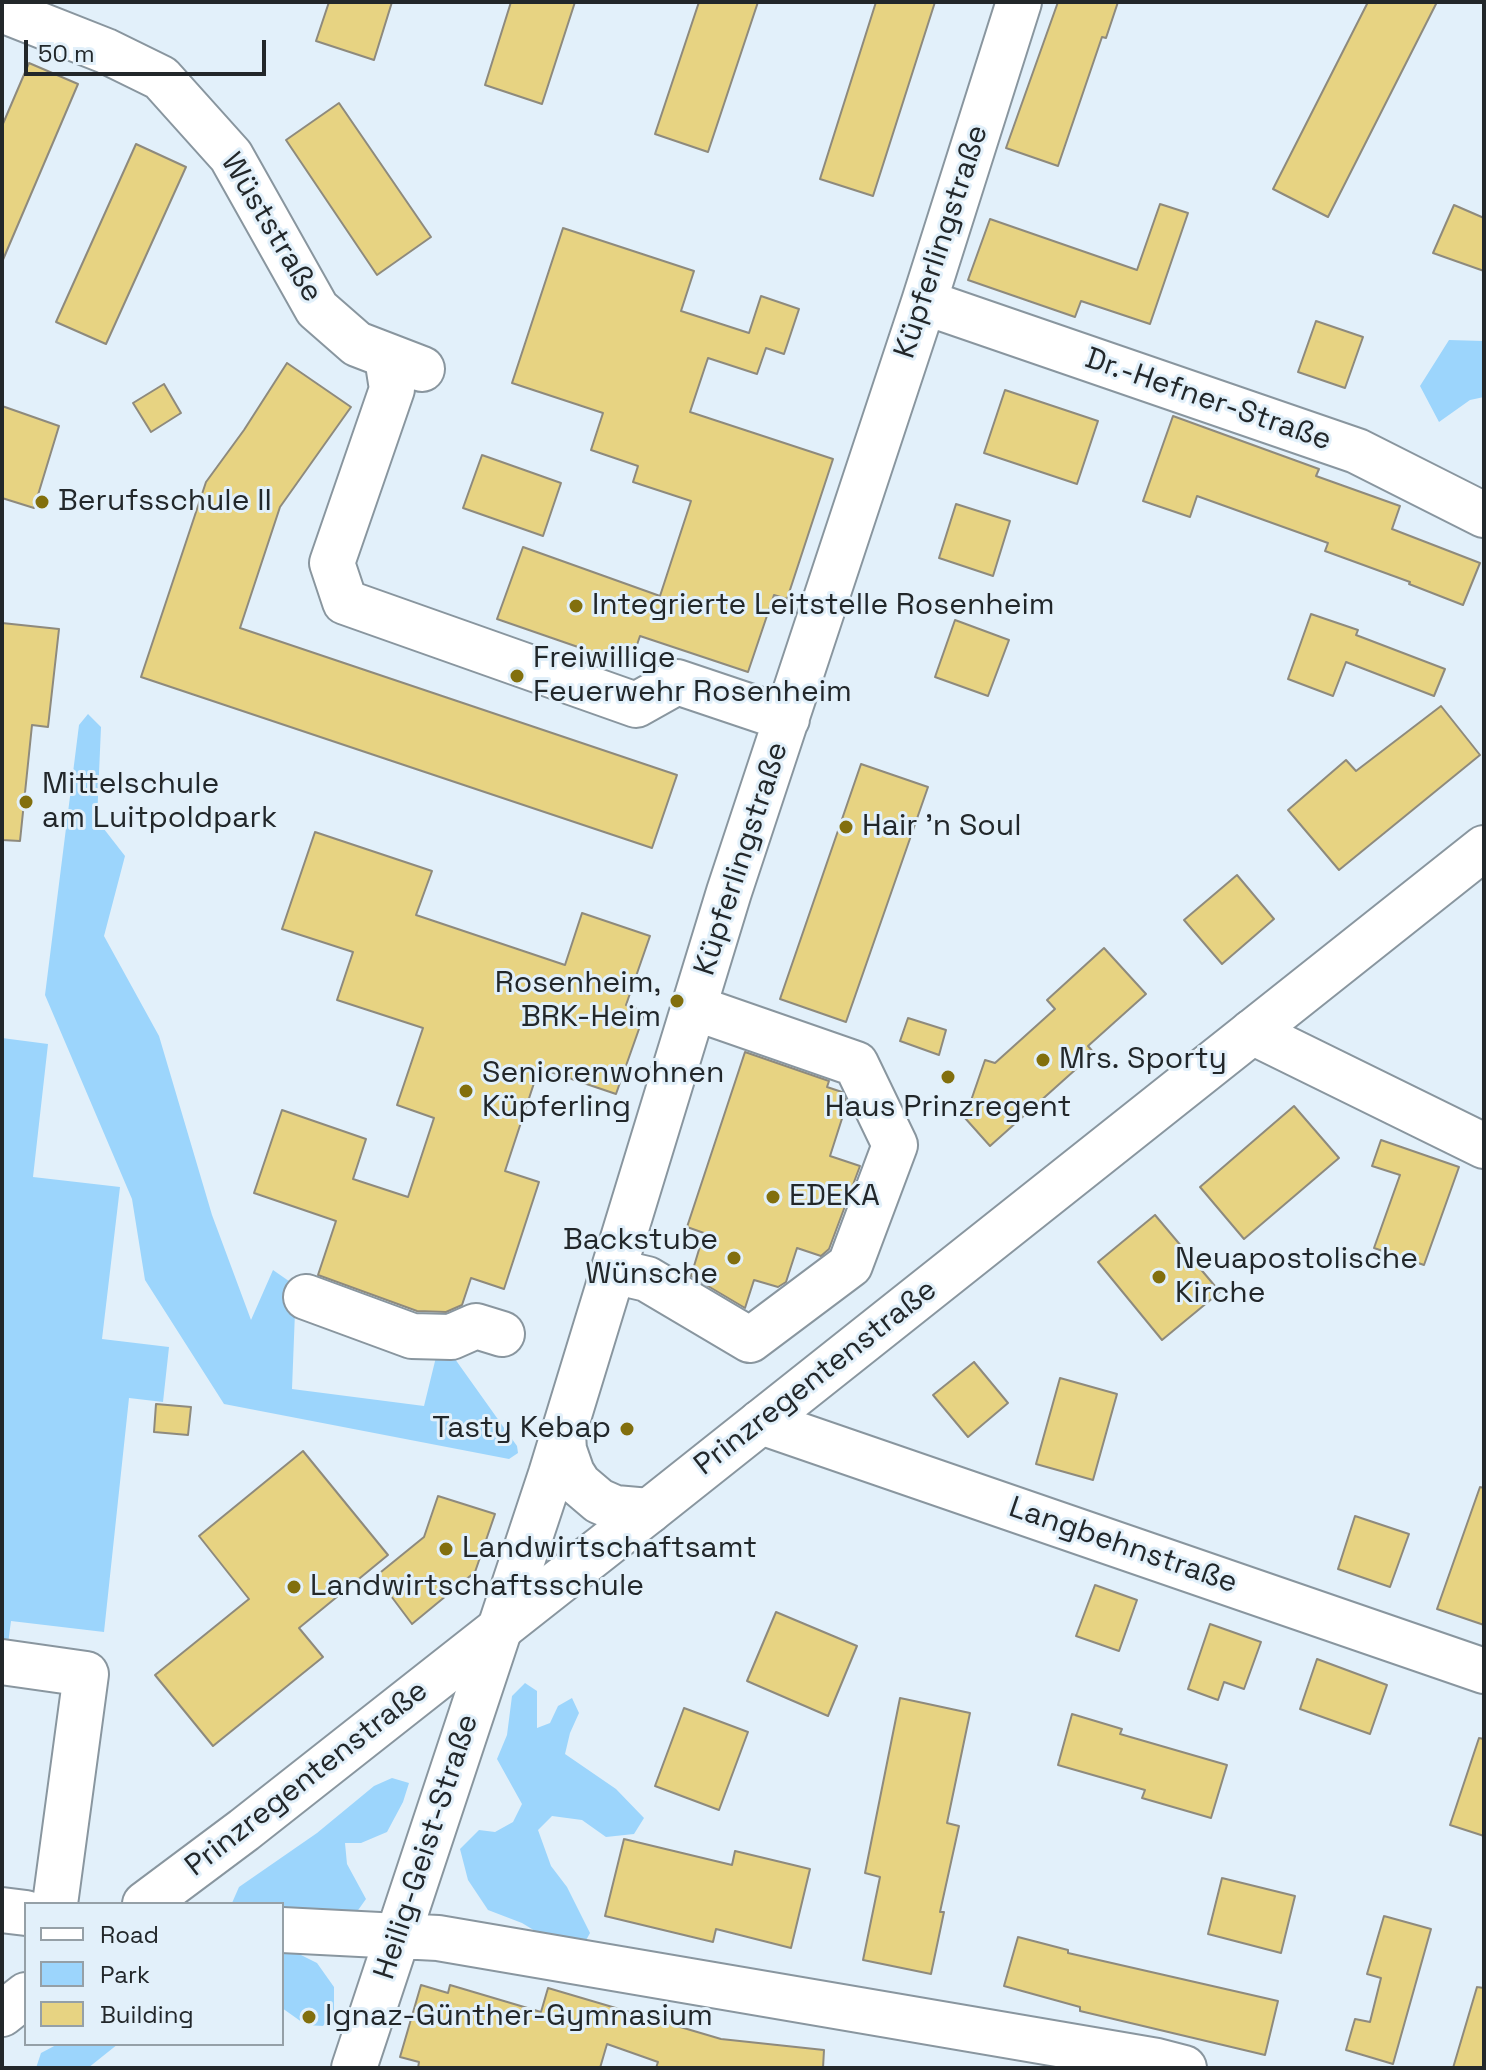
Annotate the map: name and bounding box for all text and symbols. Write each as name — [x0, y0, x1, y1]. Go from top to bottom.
scale bar — [28, 24, 270, 74]
text: 50 m — [38, 38, 95, 69]
street label: Küpferlingstraße — [887, 121, 997, 363]
street label: Wüststraße — [212, 147, 330, 309]
street label: Dr.-Hefner-Straße — [1080, 341, 1336, 459]
place label: Berufsschule II — [58, 484, 272, 520]
marker: Berufsschule II — [33, 493, 51, 511]
place label: Integrierte Leitstelle Rosenheim — [592, 588, 1055, 624]
marker: Integrierte Leitstelle Rosenheim — [567, 597, 585, 615]
place label: Freiwillige Feuerwehr Rosenheim — [533, 641, 852, 712]
marker: Freiwillige Feuerwehr Rosenheim — [508, 667, 526, 685]
street label: Küpferlingstraße — [687, 738, 797, 980]
place label: Mittelschule am Luitpoldpark — [42, 767, 277, 838]
marker: Mittelschule am Luitpoldpark — [17, 793, 35, 811]
place label: Hair 'n Soul — [862, 809, 1022, 845]
marker: Hair 'n Soul — [837, 818, 855, 836]
place label: Rosenheim, BRK-Heim — [495, 966, 661, 1036]
marker: Rosenheim, BRK-Heim — [668, 992, 686, 1010]
place label: Mrs. Sporty — [1059, 1042, 1227, 1078]
marker: Mrs. Sporty — [1034, 1051, 1052, 1069]
place label: Seniorenwohnen Küpferling — [482, 1056, 724, 1126]
marker: Haus Prinzregent — [939, 1068, 957, 1086]
marker: Seniorenwohnen Küpferling — [457, 1082, 475, 1100]
place label: Haus Prinzregent — [825, 1090, 1071, 1126]
place label: EDEKA — [789, 1179, 880, 1215]
marker: EDEKA — [764, 1188, 782, 1206]
place label: Backstube Wünsche — [563, 1223, 718, 1294]
place label: Neuapostolische Kirche — [1175, 1242, 1418, 1312]
marker: Backstube Wünsche — [725, 1249, 743, 1267]
marker: Neuapostolische Kirche — [1150, 1268, 1168, 1286]
street label: Prinzregentenstraße — [688, 1272, 944, 1484]
place label: Tasty Kebap — [432, 1411, 611, 1447]
marker: Tasty Kebap — [618, 1420, 636, 1438]
street label: Langbehnstraße — [1004, 1490, 1242, 1602]
place label: Landwirtschaftsamt — [462, 1531, 757, 1567]
marker: Landwirtschaftsamt — [437, 1540, 455, 1558]
place label: Landwirtschaftsschule — [310, 1569, 644, 1605]
marker: Landwirtschaftsschule — [285, 1578, 303, 1596]
street label: Prinzregentenstraße — [179, 1673, 435, 1885]
street label: Heilig-Geist-Straße — [367, 1710, 487, 1984]
legend — [24, 1902, 284, 2046]
text: Road — [100, 1919, 159, 1950]
text: Park — [100, 1959, 150, 1990]
text: Building — [100, 1999, 194, 2030]
place label: Ignaz-Günther-Gymnasium — [325, 1999, 713, 2035]
marker: Ignaz-Günther-Gymnasium — [300, 2008, 318, 2026]

